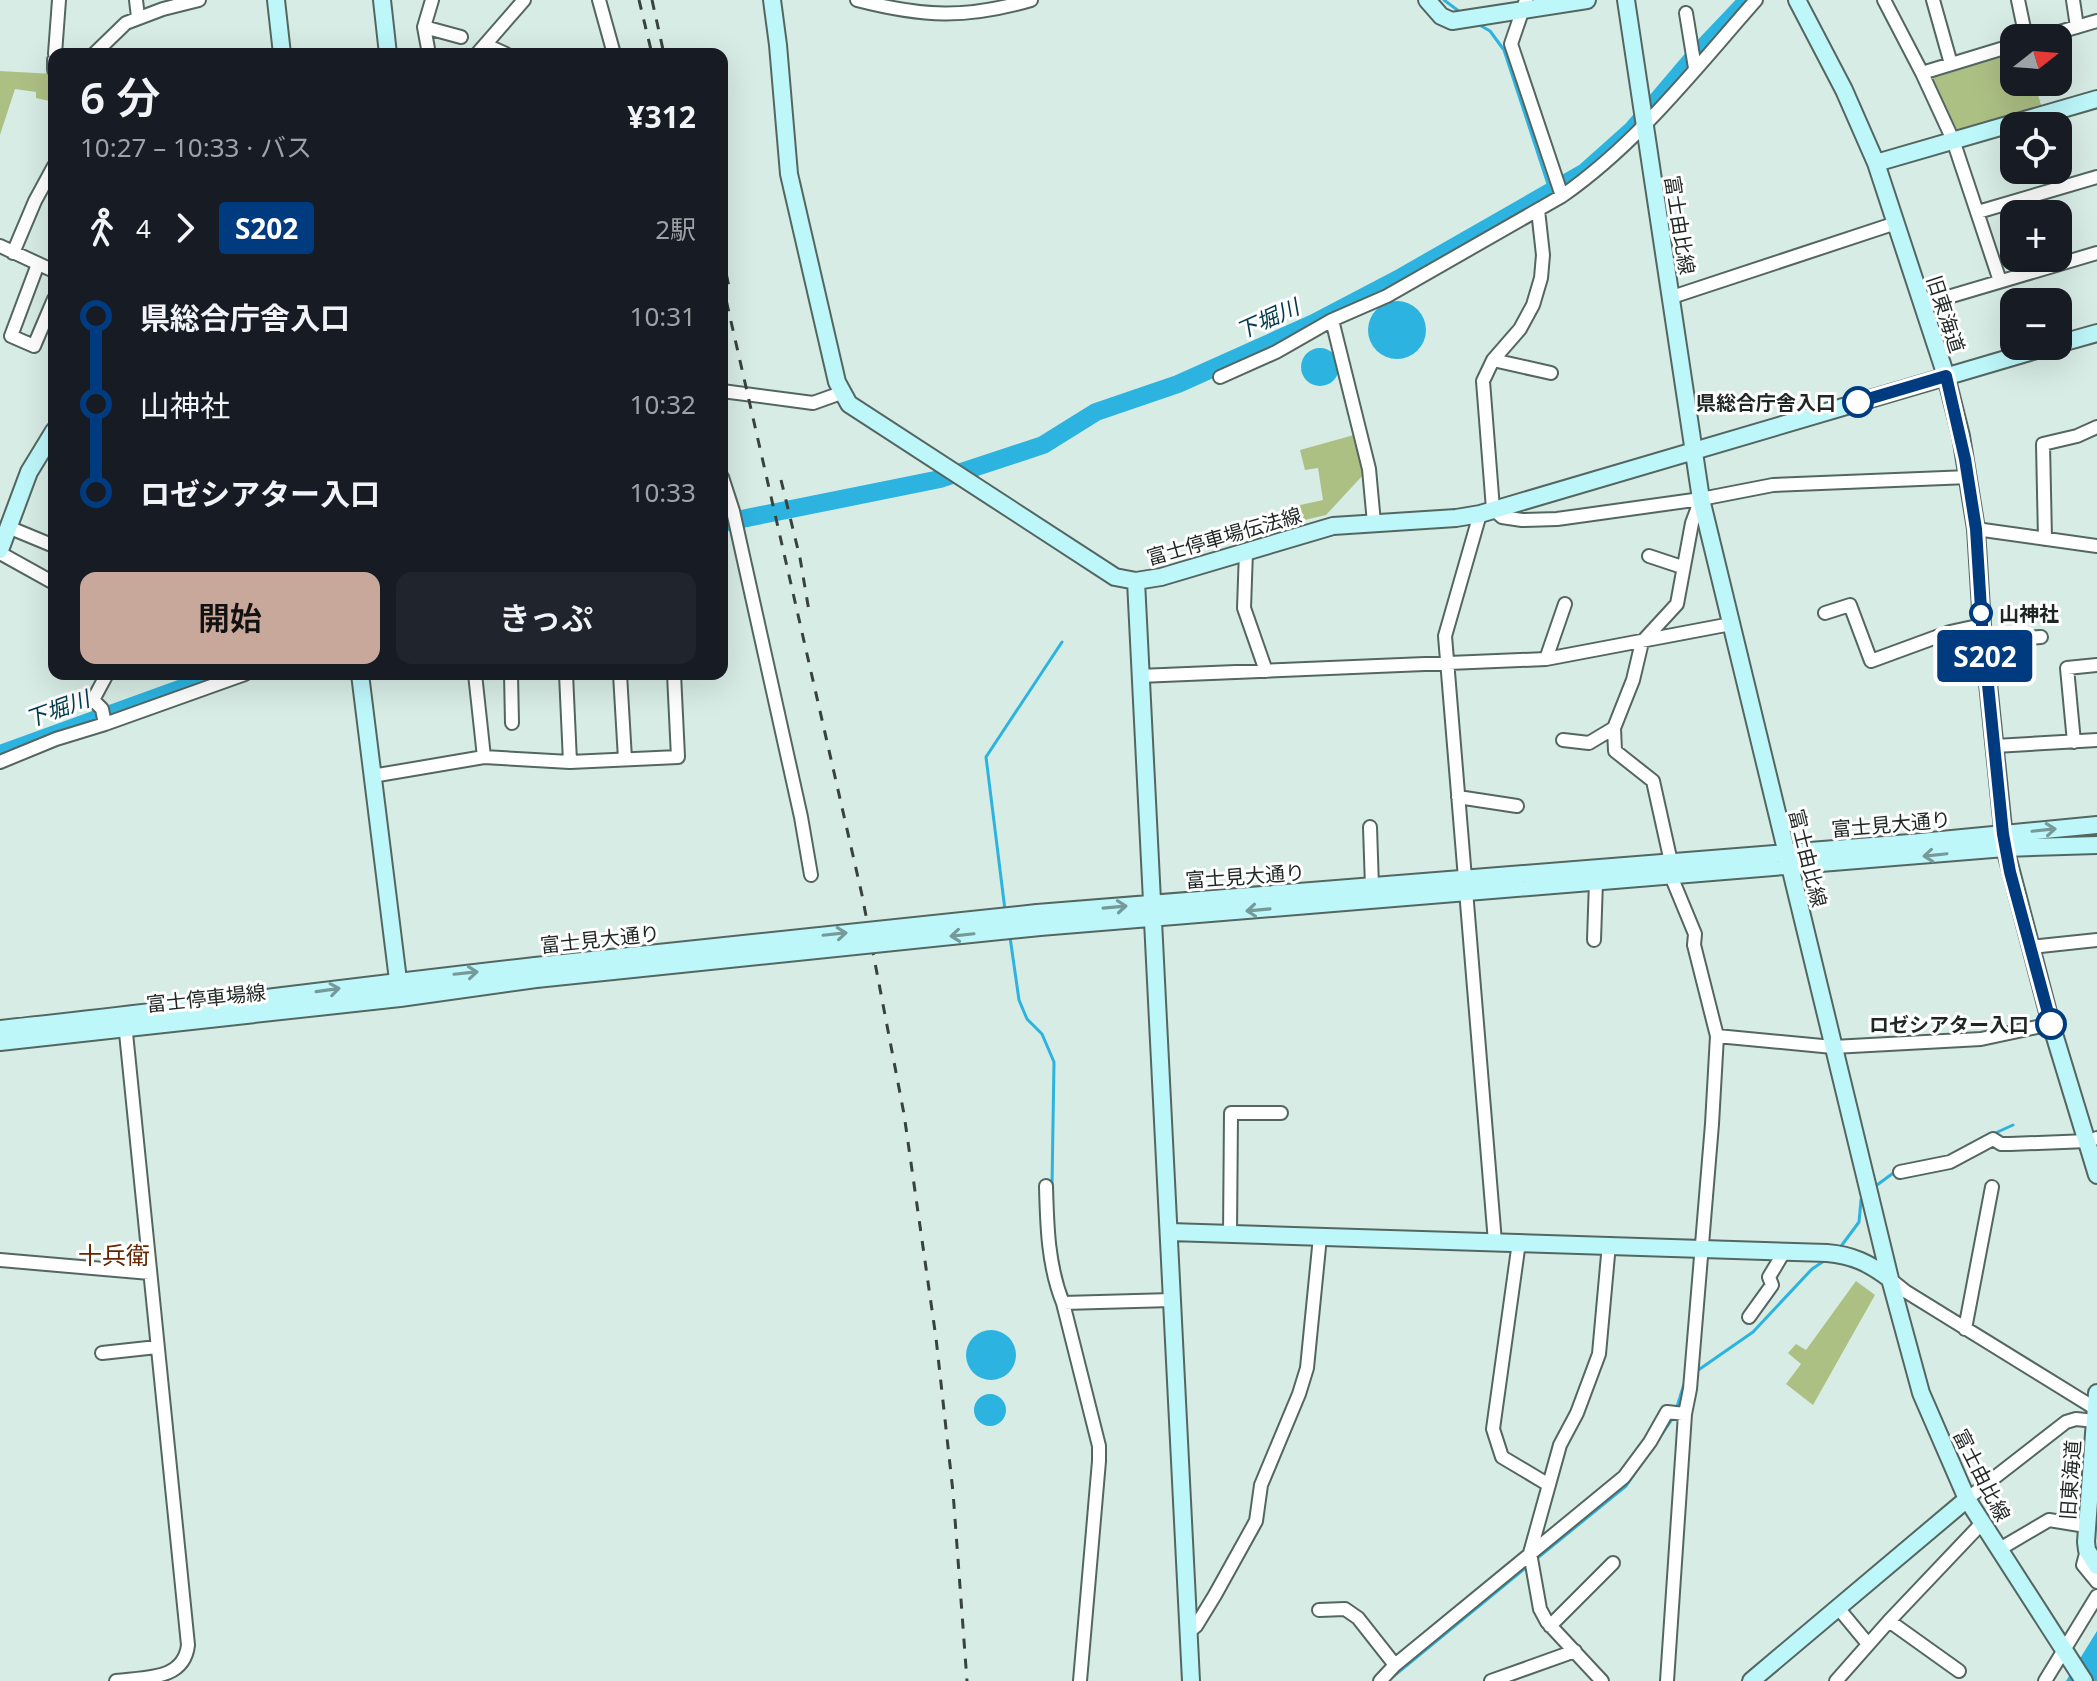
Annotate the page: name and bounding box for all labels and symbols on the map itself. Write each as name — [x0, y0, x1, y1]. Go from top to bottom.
north arrow — [2000, 24, 2072, 96]
street label: 富士由比線 — [1659, 174, 1701, 276]
street label: 旧東海道 — [1921, 272, 1971, 356]
water label: 下堀川 — [1231, 290, 1305, 345]
marker: 県総合庁舎入口 — [1843, 387, 1873, 417]
place label: 県総合庁舎入口 — [1696, 389, 1836, 416]
street label: 富士停車場伝法線 — [1143, 501, 1305, 571]
place label: 山神社 — [1999, 600, 2059, 627]
marker: 山神社 — [1970, 602, 1992, 624]
line badge: S202 — [1929, 630, 2041, 682]
water label: 下堀川 — [21, 682, 95, 733]
street label: 富士見大通り — [1830, 805, 1952, 843]
street label: 富士由比線 — [1783, 806, 1833, 910]
one-way arrow — [2030, 822, 2057, 837]
one-way arrow — [1922, 848, 1949, 863]
street label: 富士見大通り — [1184, 858, 1306, 894]
one-way arrow — [1101, 899, 1128, 914]
one-way arrow — [1245, 903, 1272, 918]
street label: 富士見大通り — [539, 919, 661, 959]
one-way arrow — [821, 927, 848, 942]
one-way arrow — [949, 928, 976, 943]
one-way arrow — [452, 966, 479, 981]
street label: 富士停車場線 — [145, 978, 267, 1018]
one-way arrow — [315, 982, 340, 997]
marker: ロゼシアター入口 — [2036, 1009, 2066, 1039]
place label: ロゼシアター入口 — [1869, 1011, 2029, 1038]
district label: 十兵衛 — [78, 1238, 150, 1271]
street label: 富士由比線 — [1947, 1424, 2017, 1526]
street label: 旧東海道 — [2054, 1439, 2086, 1521]

